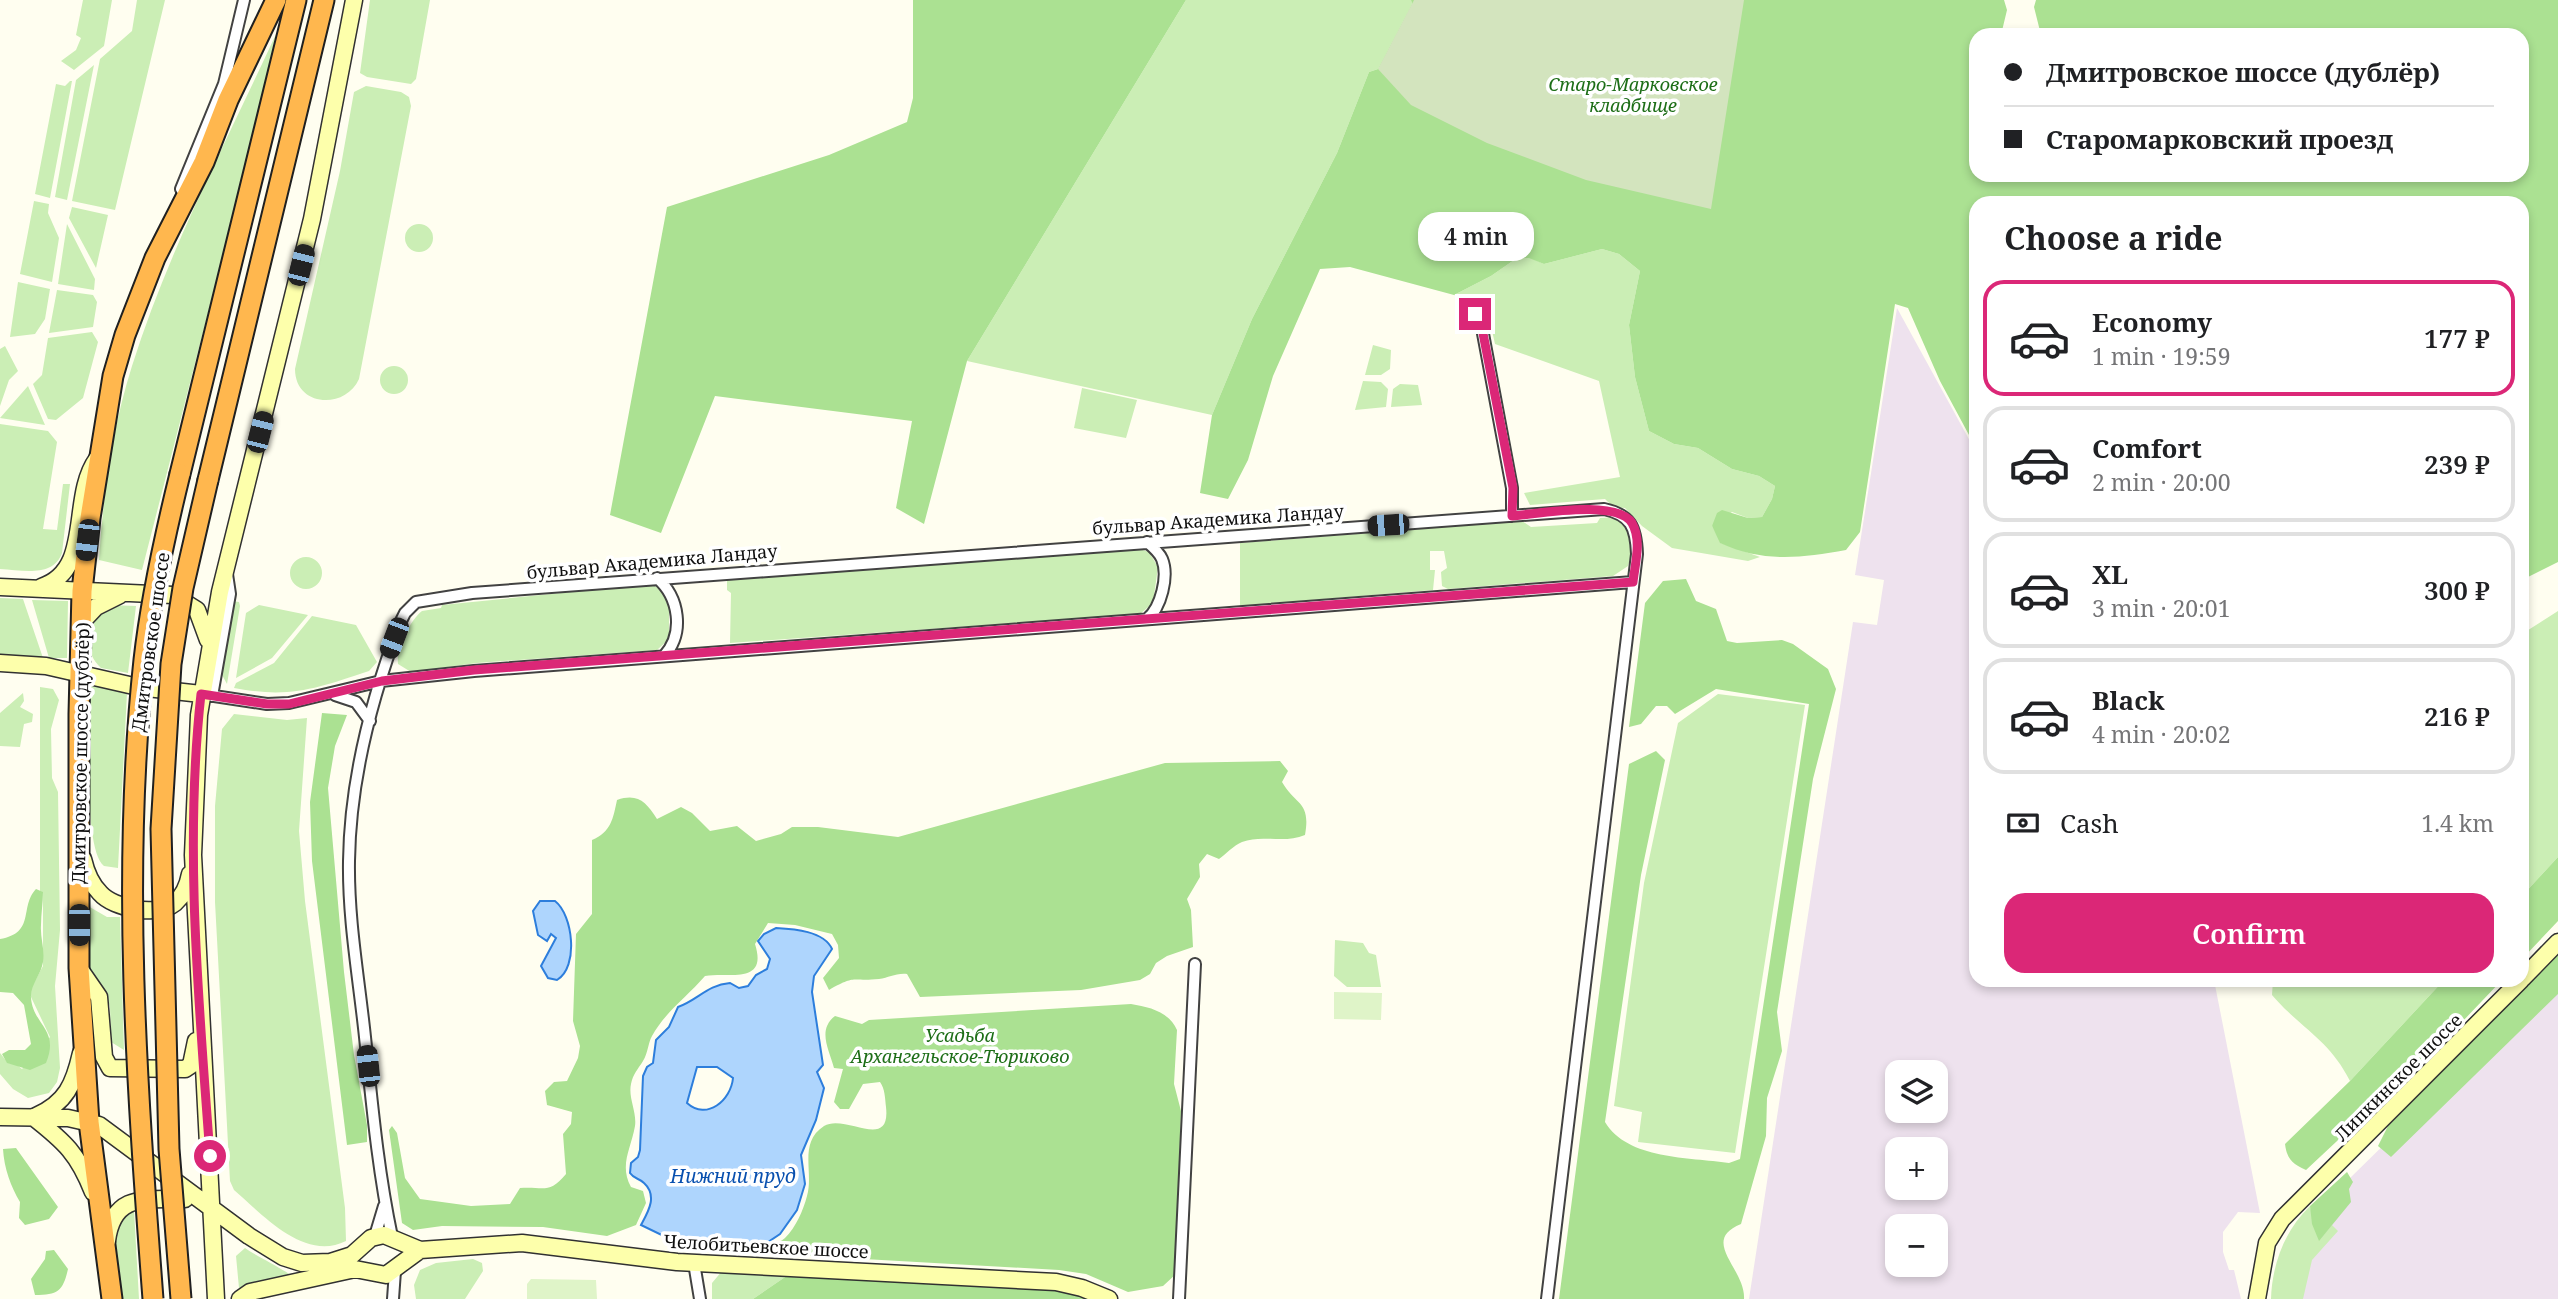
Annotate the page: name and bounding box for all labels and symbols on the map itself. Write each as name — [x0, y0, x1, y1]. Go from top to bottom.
park label: Старо-Марковское кладбище — [1548, 72, 1718, 117]
callout: 4 min — [1417, 212, 1533, 262]
car — [286, 242, 317, 288]
route end — [1459, 298, 1491, 330]
car — [245, 409, 276, 455]
street label: бульвар Академика Ландау — [1092, 498, 1345, 540]
car — [1367, 513, 1410, 537]
car — [75, 518, 100, 562]
street label: бульвар Академика Ландау — [526, 538, 779, 584]
street label: Дмитровское шоссе — [126, 551, 174, 733]
car — [377, 615, 412, 661]
street label: Дмитровское шоссе (дублёр) — [66, 622, 94, 884]
car — [69, 904, 90, 946]
street label: Липкинское шоссе — [2329, 1008, 2467, 1146]
park label: Усадьба Архангельское-Тюриково — [848, 1023, 1070, 1068]
car — [356, 1044, 381, 1088]
route start — [194, 1140, 226, 1172]
water label: Нижний пруд — [669, 1163, 796, 1189]
street label: Челобитьевское шоссе — [663, 1229, 869, 1263]

